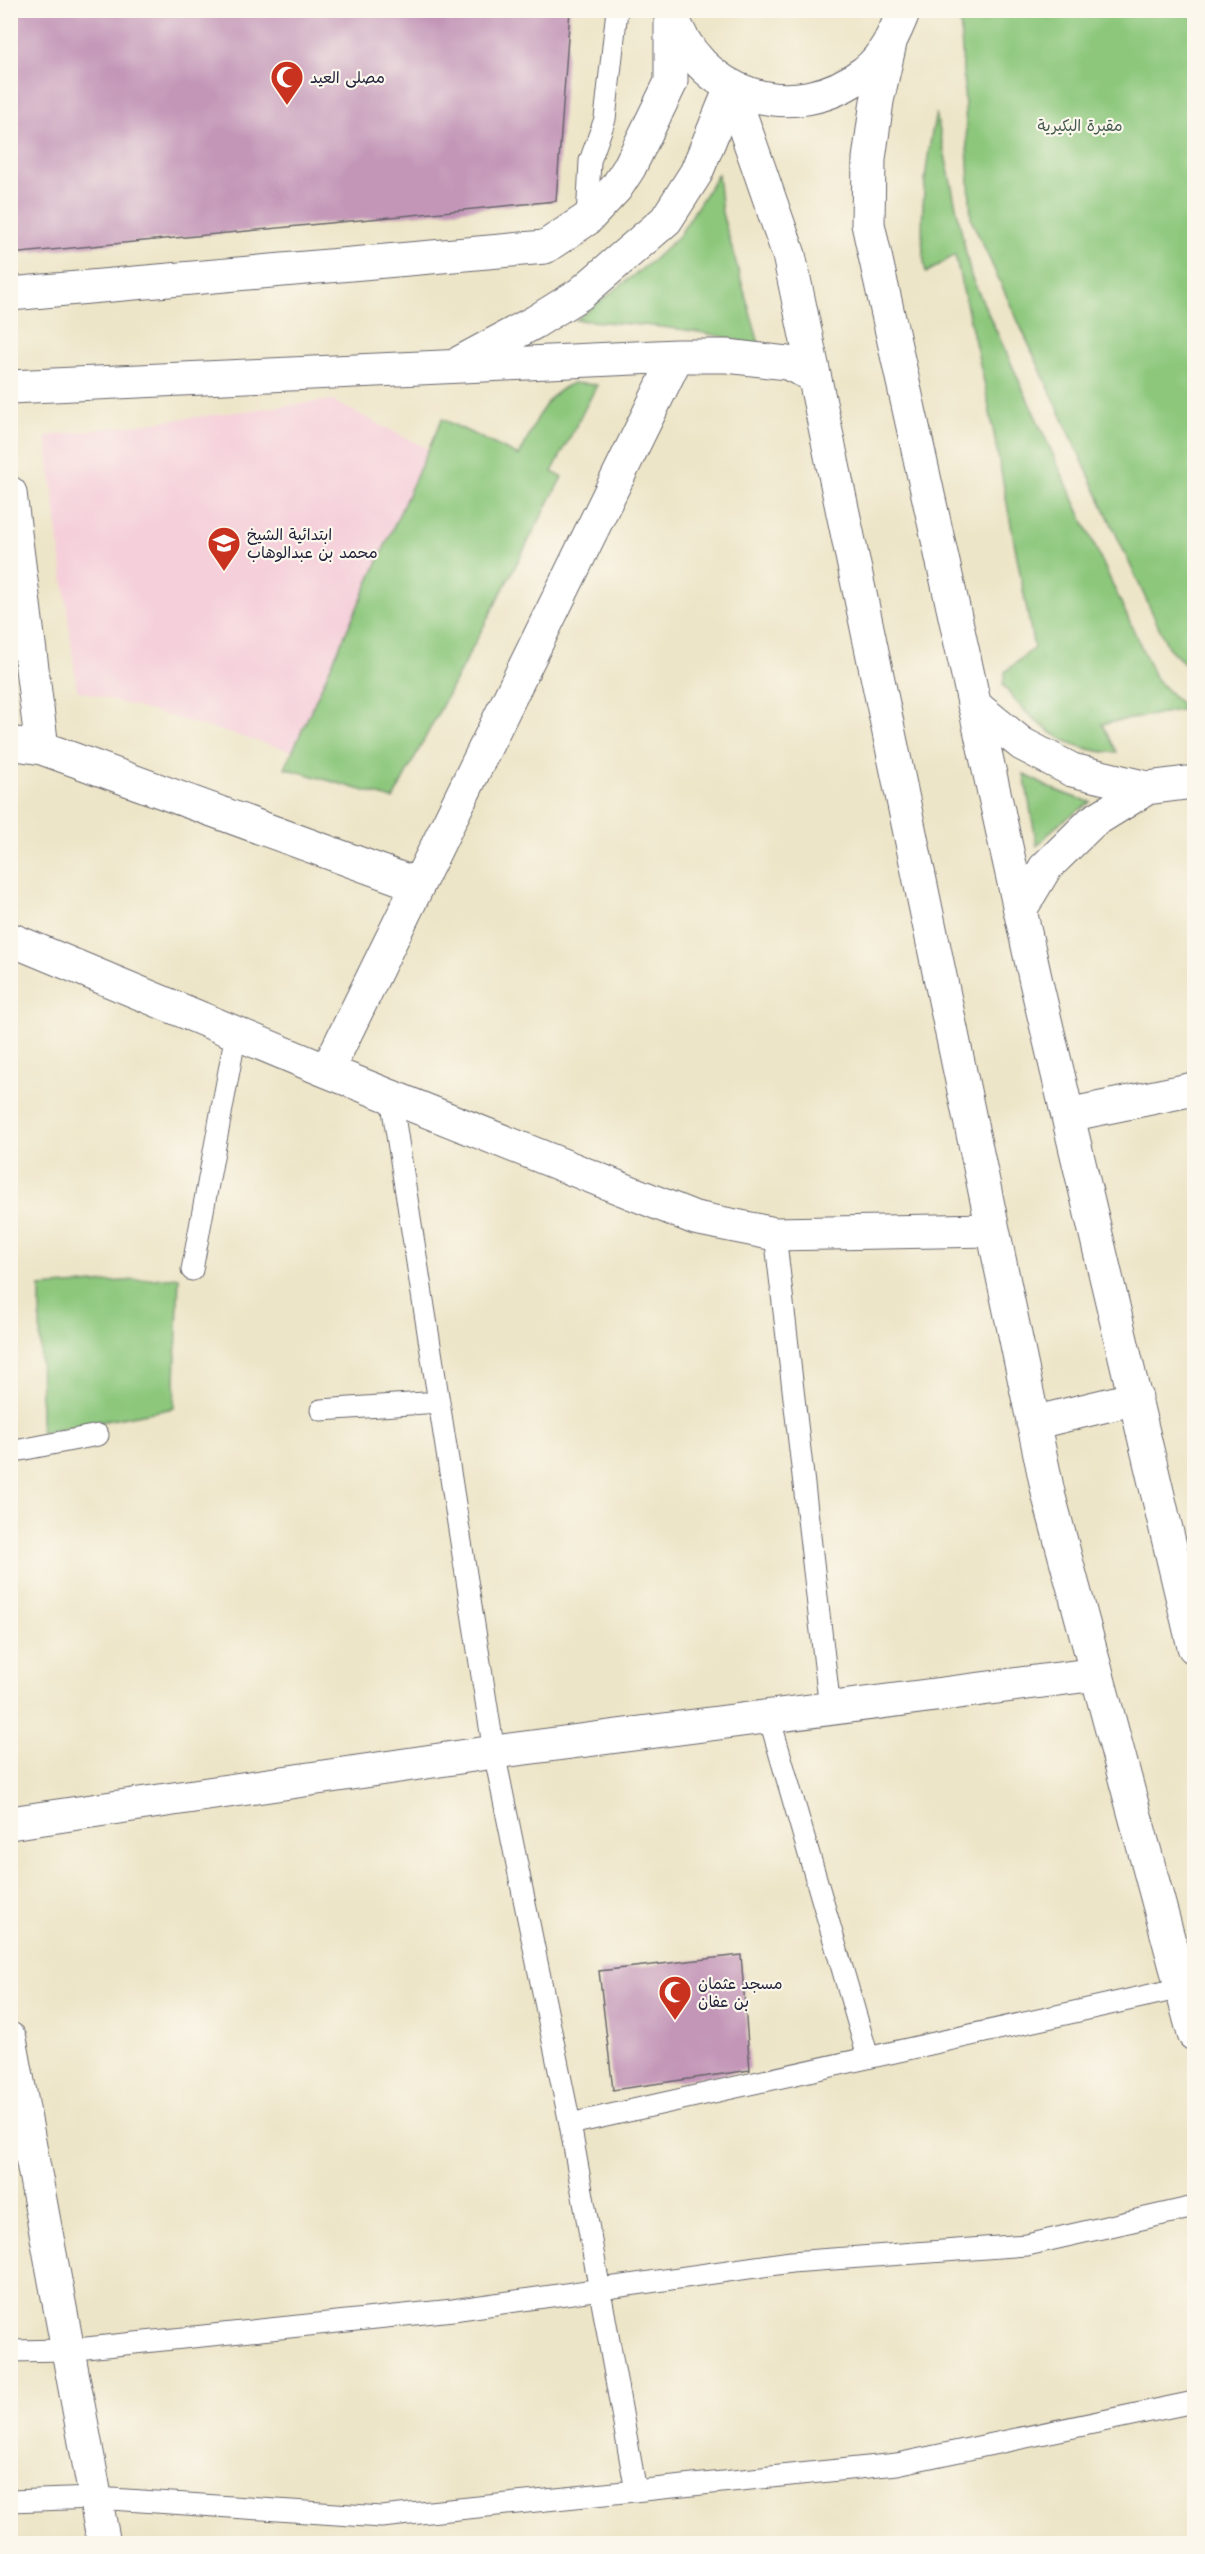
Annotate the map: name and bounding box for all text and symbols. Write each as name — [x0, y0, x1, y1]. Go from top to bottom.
mosque icon: مصلى العيد — [269, 59, 305, 106]
place label: مصلى العيد — [310, 67, 385, 88]
park label: مقبرة البكيرية — [1037, 115, 1123, 136]
place label: ابتدائية الشيخ محمد بن عبدالوهاب — [247, 524, 378, 563]
school or university icon: ابتدائية الشيخ محمد بن عبدالوهاب — [206, 525, 242, 572]
place label: مسجد عثمان بن عفان — [698, 1973, 783, 2012]
mosque icon: مسجد عثمان بن عفان — [657, 1974, 693, 2021]

